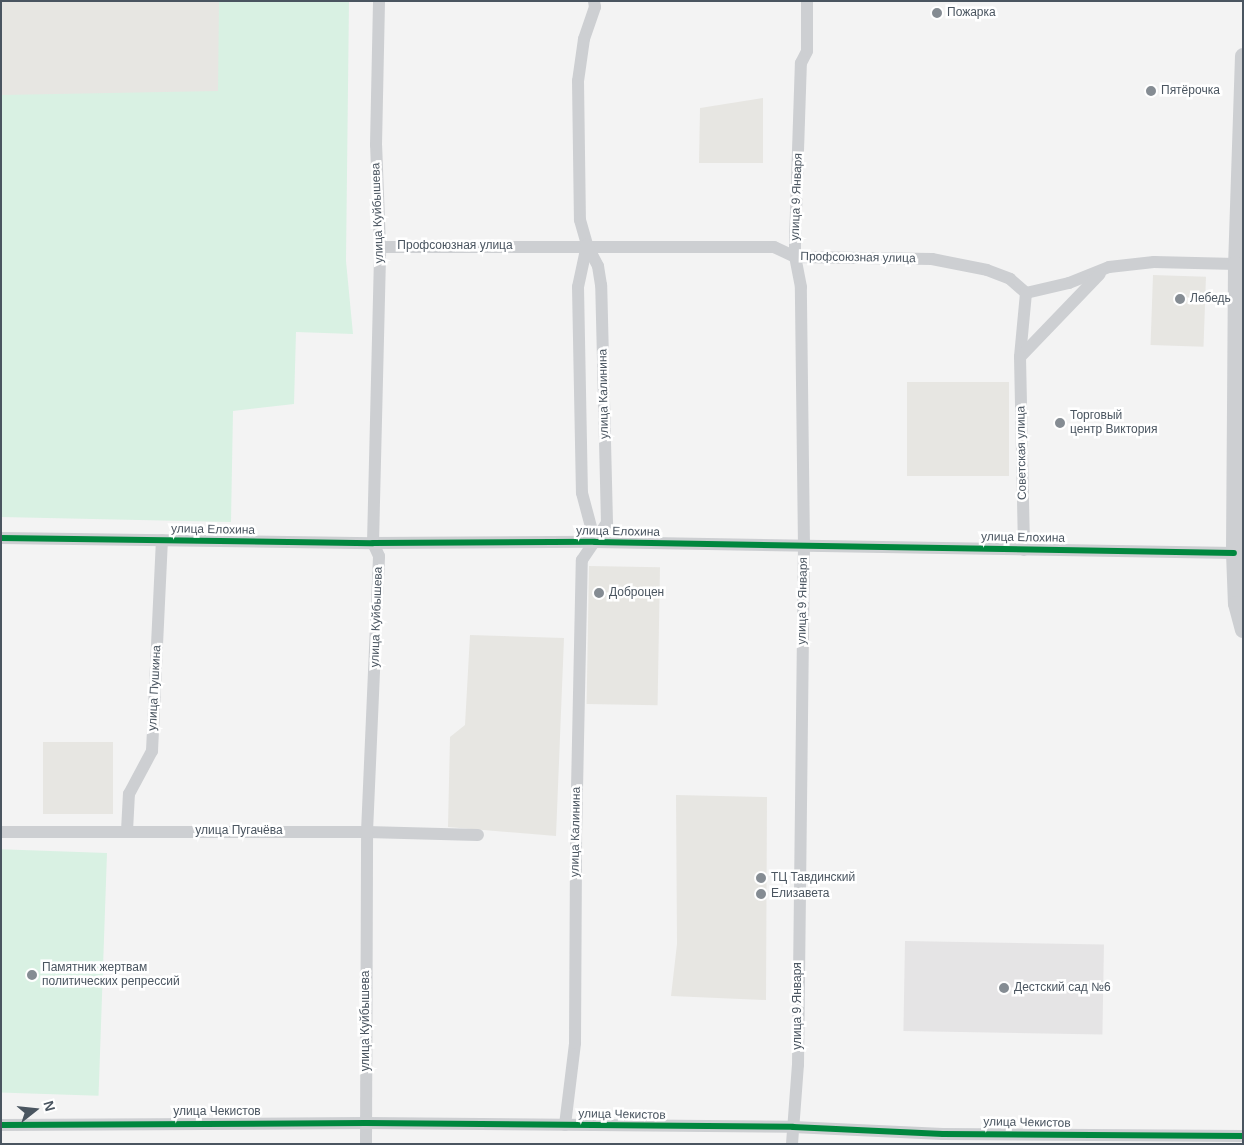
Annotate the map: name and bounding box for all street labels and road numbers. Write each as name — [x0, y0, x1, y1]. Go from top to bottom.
street label: улица 9 Января — [788, 153, 806, 241]
street label: улица Куйбышева — [369, 162, 387, 264]
street label: Профсоюзная улица — [397, 239, 513, 253]
street label: Профсоюзная улица — [800, 250, 916, 266]
street label: улица Калинина — [596, 349, 612, 439]
street label: Советская улица — [1014, 406, 1030, 500]
street label: улица Елохина — [171, 522, 255, 538]
street label: улица Елохина — [576, 524, 660, 540]
street label: улица Елохина — [981, 530, 1065, 546]
street label: улица 9 Января — [795, 557, 811, 645]
street label: улица Куйбышева — [368, 566, 386, 668]
street label: улица Пушкина — [146, 645, 164, 731]
street label: улица Калинина — [568, 787, 584, 877]
street label: улица Пугачёва — [195, 824, 283, 838]
street label: улица 9 Января — [791, 962, 805, 1050]
street label: улица Куйбышева — [359, 971, 373, 1071]
street label: улица Чекистов — [173, 1105, 261, 1119]
street label: улица Чекистов — [578, 1107, 666, 1123]
street label: улица Чекистов — [983, 1115, 1071, 1131]

